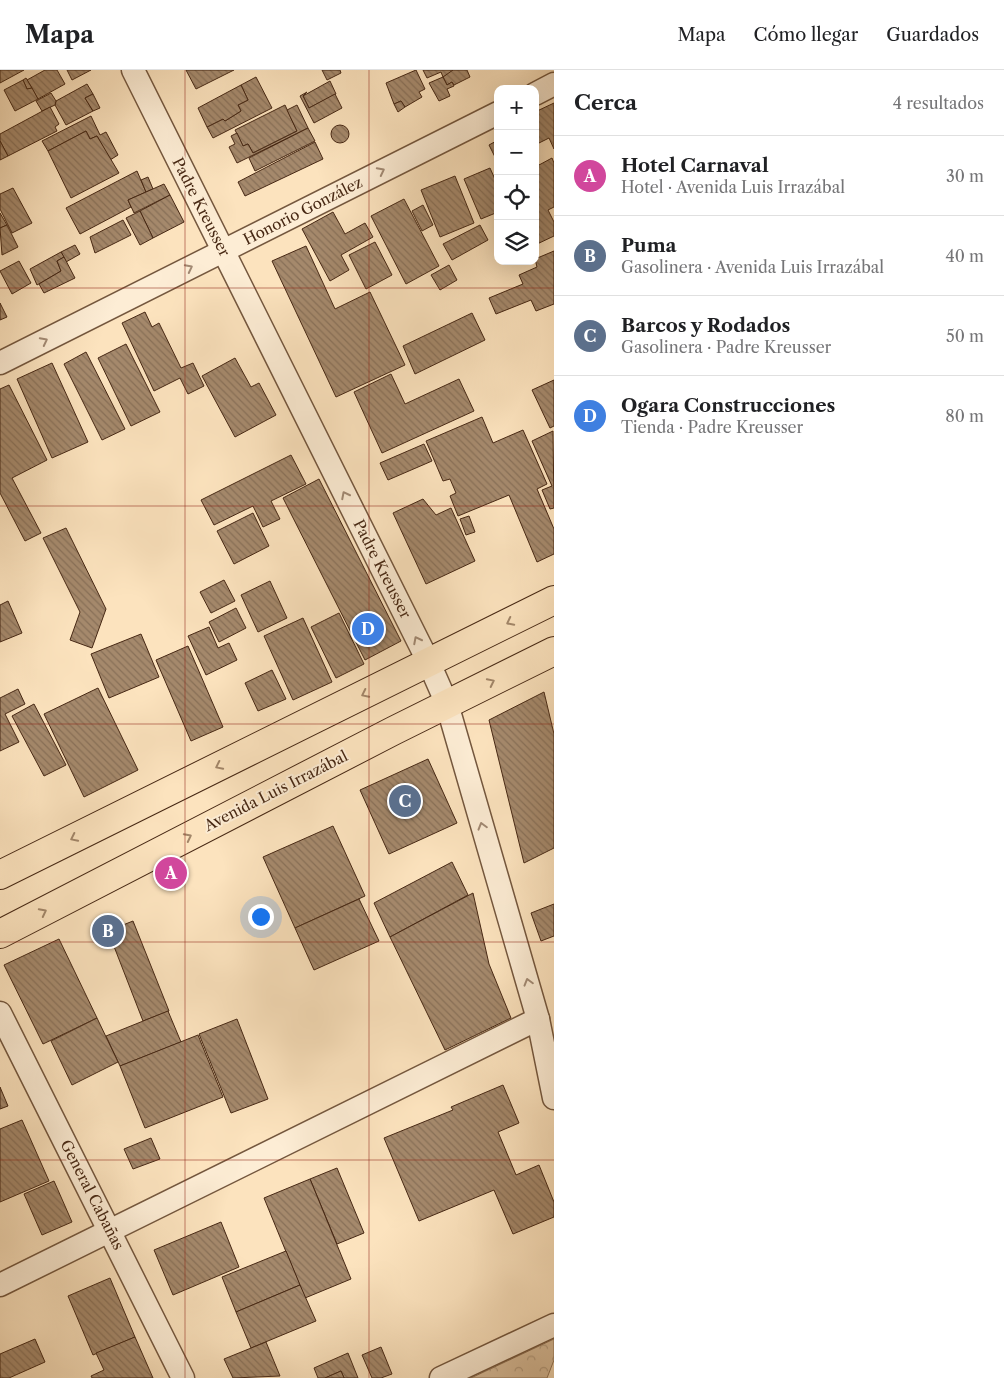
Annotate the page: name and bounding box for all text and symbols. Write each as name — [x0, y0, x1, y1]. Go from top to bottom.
text: Mapa — [25, 20, 94, 49]
text: Mapa — [677, 24, 726, 46]
text: Cómo llegar — [754, 24, 858, 46]
text: Guardados — [886, 24, 979, 46]
map controls — [494, 85, 539, 265]
button: + — [494, 85, 539, 130]
text: Cerca — [574, 90, 637, 115]
text: 4 resultados — [893, 93, 984, 113]
button: − — [494, 130, 539, 175]
street label: Padre Kreusser — [168, 154, 235, 260]
text: Hotel Carnaval — [621, 154, 769, 177]
text: A — [584, 166, 596, 186]
text: 30 m — [946, 166, 984, 186]
one-way arrow — [376, 167, 385, 178]
street label: Honorio González — [240, 172, 366, 249]
button: locate — [494, 175, 539, 220]
text: Hotel · Avenida Luis Irrazábal — [621, 177, 845, 197]
button: layers — [494, 220, 539, 265]
text: Puma — [621, 234, 677, 257]
text: B — [584, 246, 596, 266]
text: 40 m — [945, 246, 984, 266]
text: Gasolinera · Avenida Luis Irrazábal — [621, 257, 884, 277]
one-way arrow — [184, 264, 193, 274]
text: Barcos y Rodados — [621, 314, 790, 337]
text: C — [584, 326, 596, 346]
text: 50 m — [946, 326, 984, 346]
one-way arrow — [38, 337, 47, 347]
text: Gasolinera · Padre Kreusser — [621, 337, 831, 357]
text: Ogara Construcciones — [621, 394, 835, 417]
text: D — [583, 406, 597, 426]
text: 80 m — [945, 406, 984, 426]
text: Tienda · Padre Kreusser — [621, 417, 803, 437]
one-way arrow — [341, 491, 351, 500]
street label: Padre Kreusser — [349, 516, 416, 622]
pin: D — [352, 610, 384, 648]
one-way arrow — [507, 616, 516, 626]
one-way arrow — [413, 636, 424, 645]
one-way arrow — [486, 678, 495, 688]
one-way arrow — [361, 688, 370, 699]
street label: Avenida Luis Irrazábal — [200, 746, 351, 835]
one-way arrow — [215, 760, 224, 771]
pin: C — [389, 782, 421, 820]
one-way arrow — [478, 822, 488, 831]
one-way arrow — [70, 832, 79, 842]
one-way arrow — [182, 833, 191, 843]
pin: A — [155, 854, 187, 892]
your location — [248, 904, 274, 930]
one-way arrow — [38, 908, 47, 918]
pin: B — [92, 912, 124, 950]
one-way arrow — [523, 979, 533, 987]
street label: General Cabañas — [57, 1137, 128, 1253]

